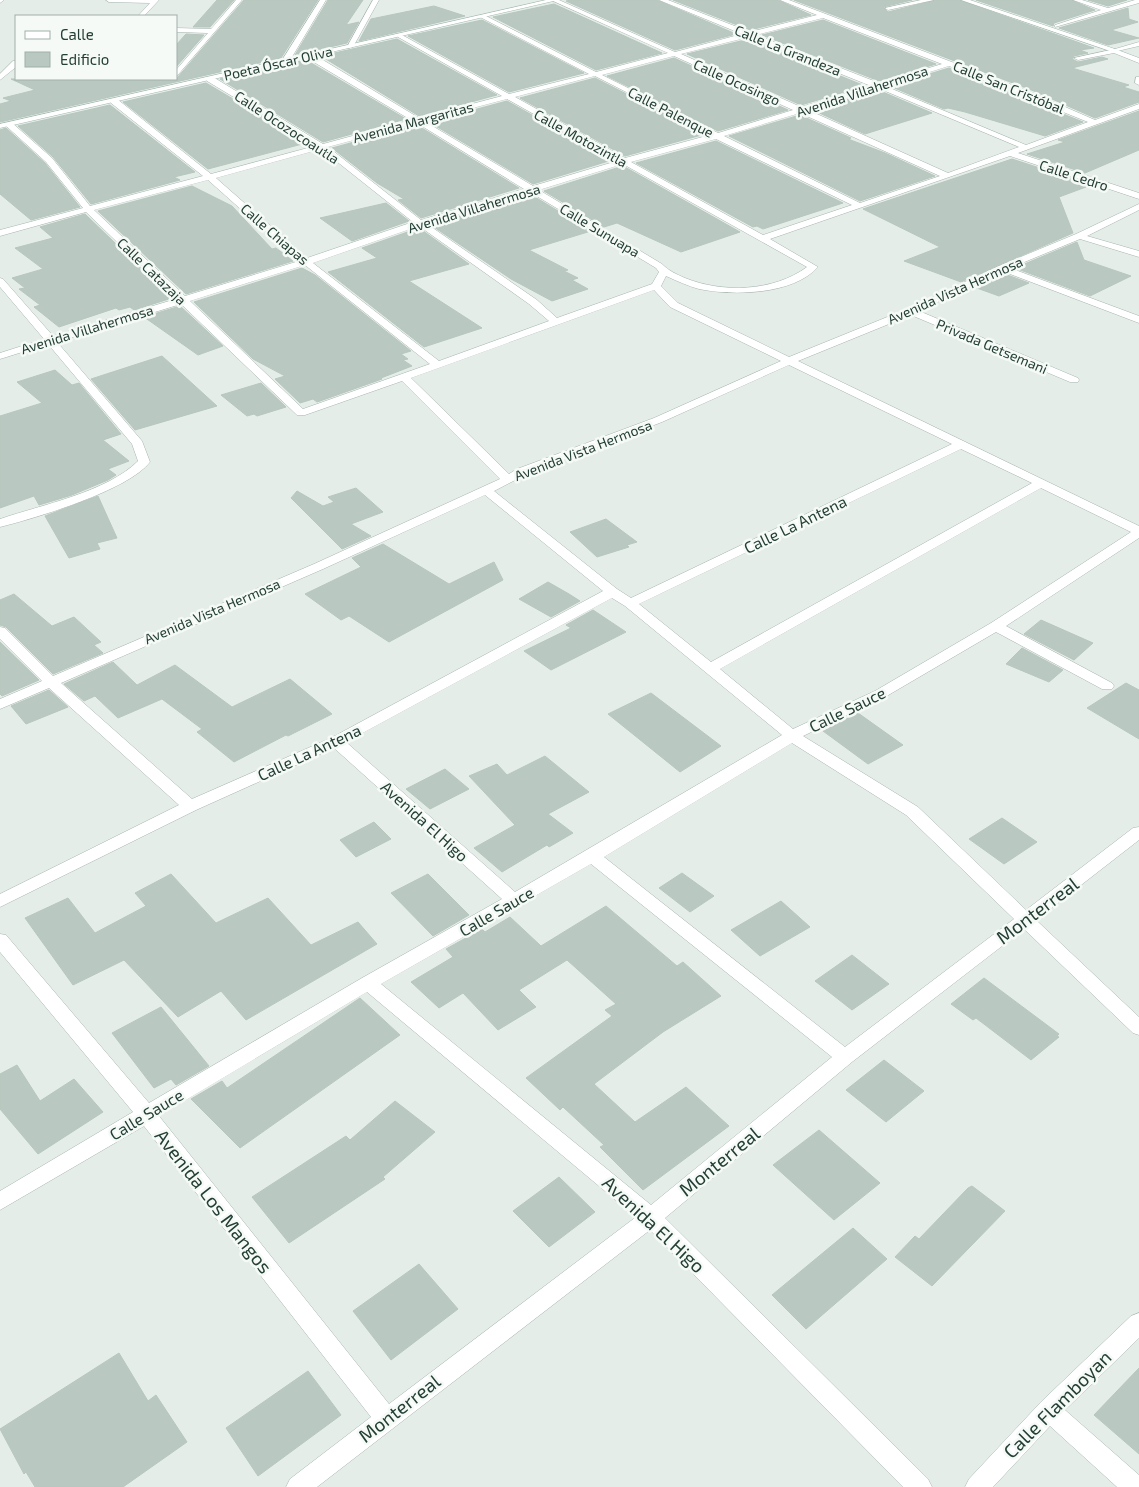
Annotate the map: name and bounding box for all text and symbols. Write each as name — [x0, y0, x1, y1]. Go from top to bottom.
legend — [15, 15, 178, 80]
street label: Calle La Grandeza — [732, 21, 844, 79]
text: Calle — [60, 25, 94, 43]
street label: Poeta Óscar Oliva — [222, 42, 334, 84]
text: Edificio — [60, 50, 109, 68]
street label: Calle Ocosingo — [691, 55, 783, 109]
street label: Calle San Cristóbal — [951, 57, 1068, 117]
street label: Avenida Villahermosa — [794, 62, 930, 120]
street label: Calle Palenque — [625, 83, 717, 141]
street label: Calle Ocozocoautla — [232, 87, 342, 167]
street label: Avenida Margaritas — [351, 98, 475, 146]
street label: Calle Motozintla — [531, 105, 631, 171]
street label: Calle Cedro — [1037, 156, 1111, 194]
street label: Avenida Villahermosa — [406, 180, 542, 236]
street label: Calle Chiapas — [237, 200, 313, 268]
street label: Calle Sunuapa — [557, 200, 643, 260]
street label: Calle Catazaja — [114, 234, 190, 308]
street label: Avenida Vista Hermosa — [885, 253, 1025, 327]
street label: Avenida Villahermosa — [19, 301, 155, 357]
street label: Privada Getsemani — [934, 315, 1050, 377]
street label: Avenida Vista Hermosa — [512, 416, 654, 484]
street label: Calle La Antena — [741, 491, 849, 557]
street label: Avenida Vista Hermosa — [141, 575, 283, 647]
street label: Calle Sauce — [806, 682, 888, 736]
street label: Calle La Antena — [254, 720, 364, 784]
street label: Avenida El Higo — [377, 777, 473, 865]
street label: Monterreal — [991, 871, 1083, 948]
street label: Calle Sauce — [455, 882, 537, 940]
street label: Calle Sauce — [106, 1085, 186, 1143]
street label: Monterreal — [674, 1121, 764, 1201]
street label: Avenida Los Mangos — [151, 1124, 277, 1278]
street label: Avenida El Higo — [598, 1171, 710, 1277]
street label: Calle Flamboyan — [998, 1345, 1116, 1463]
street label: Monterreal — [354, 1369, 445, 1447]

